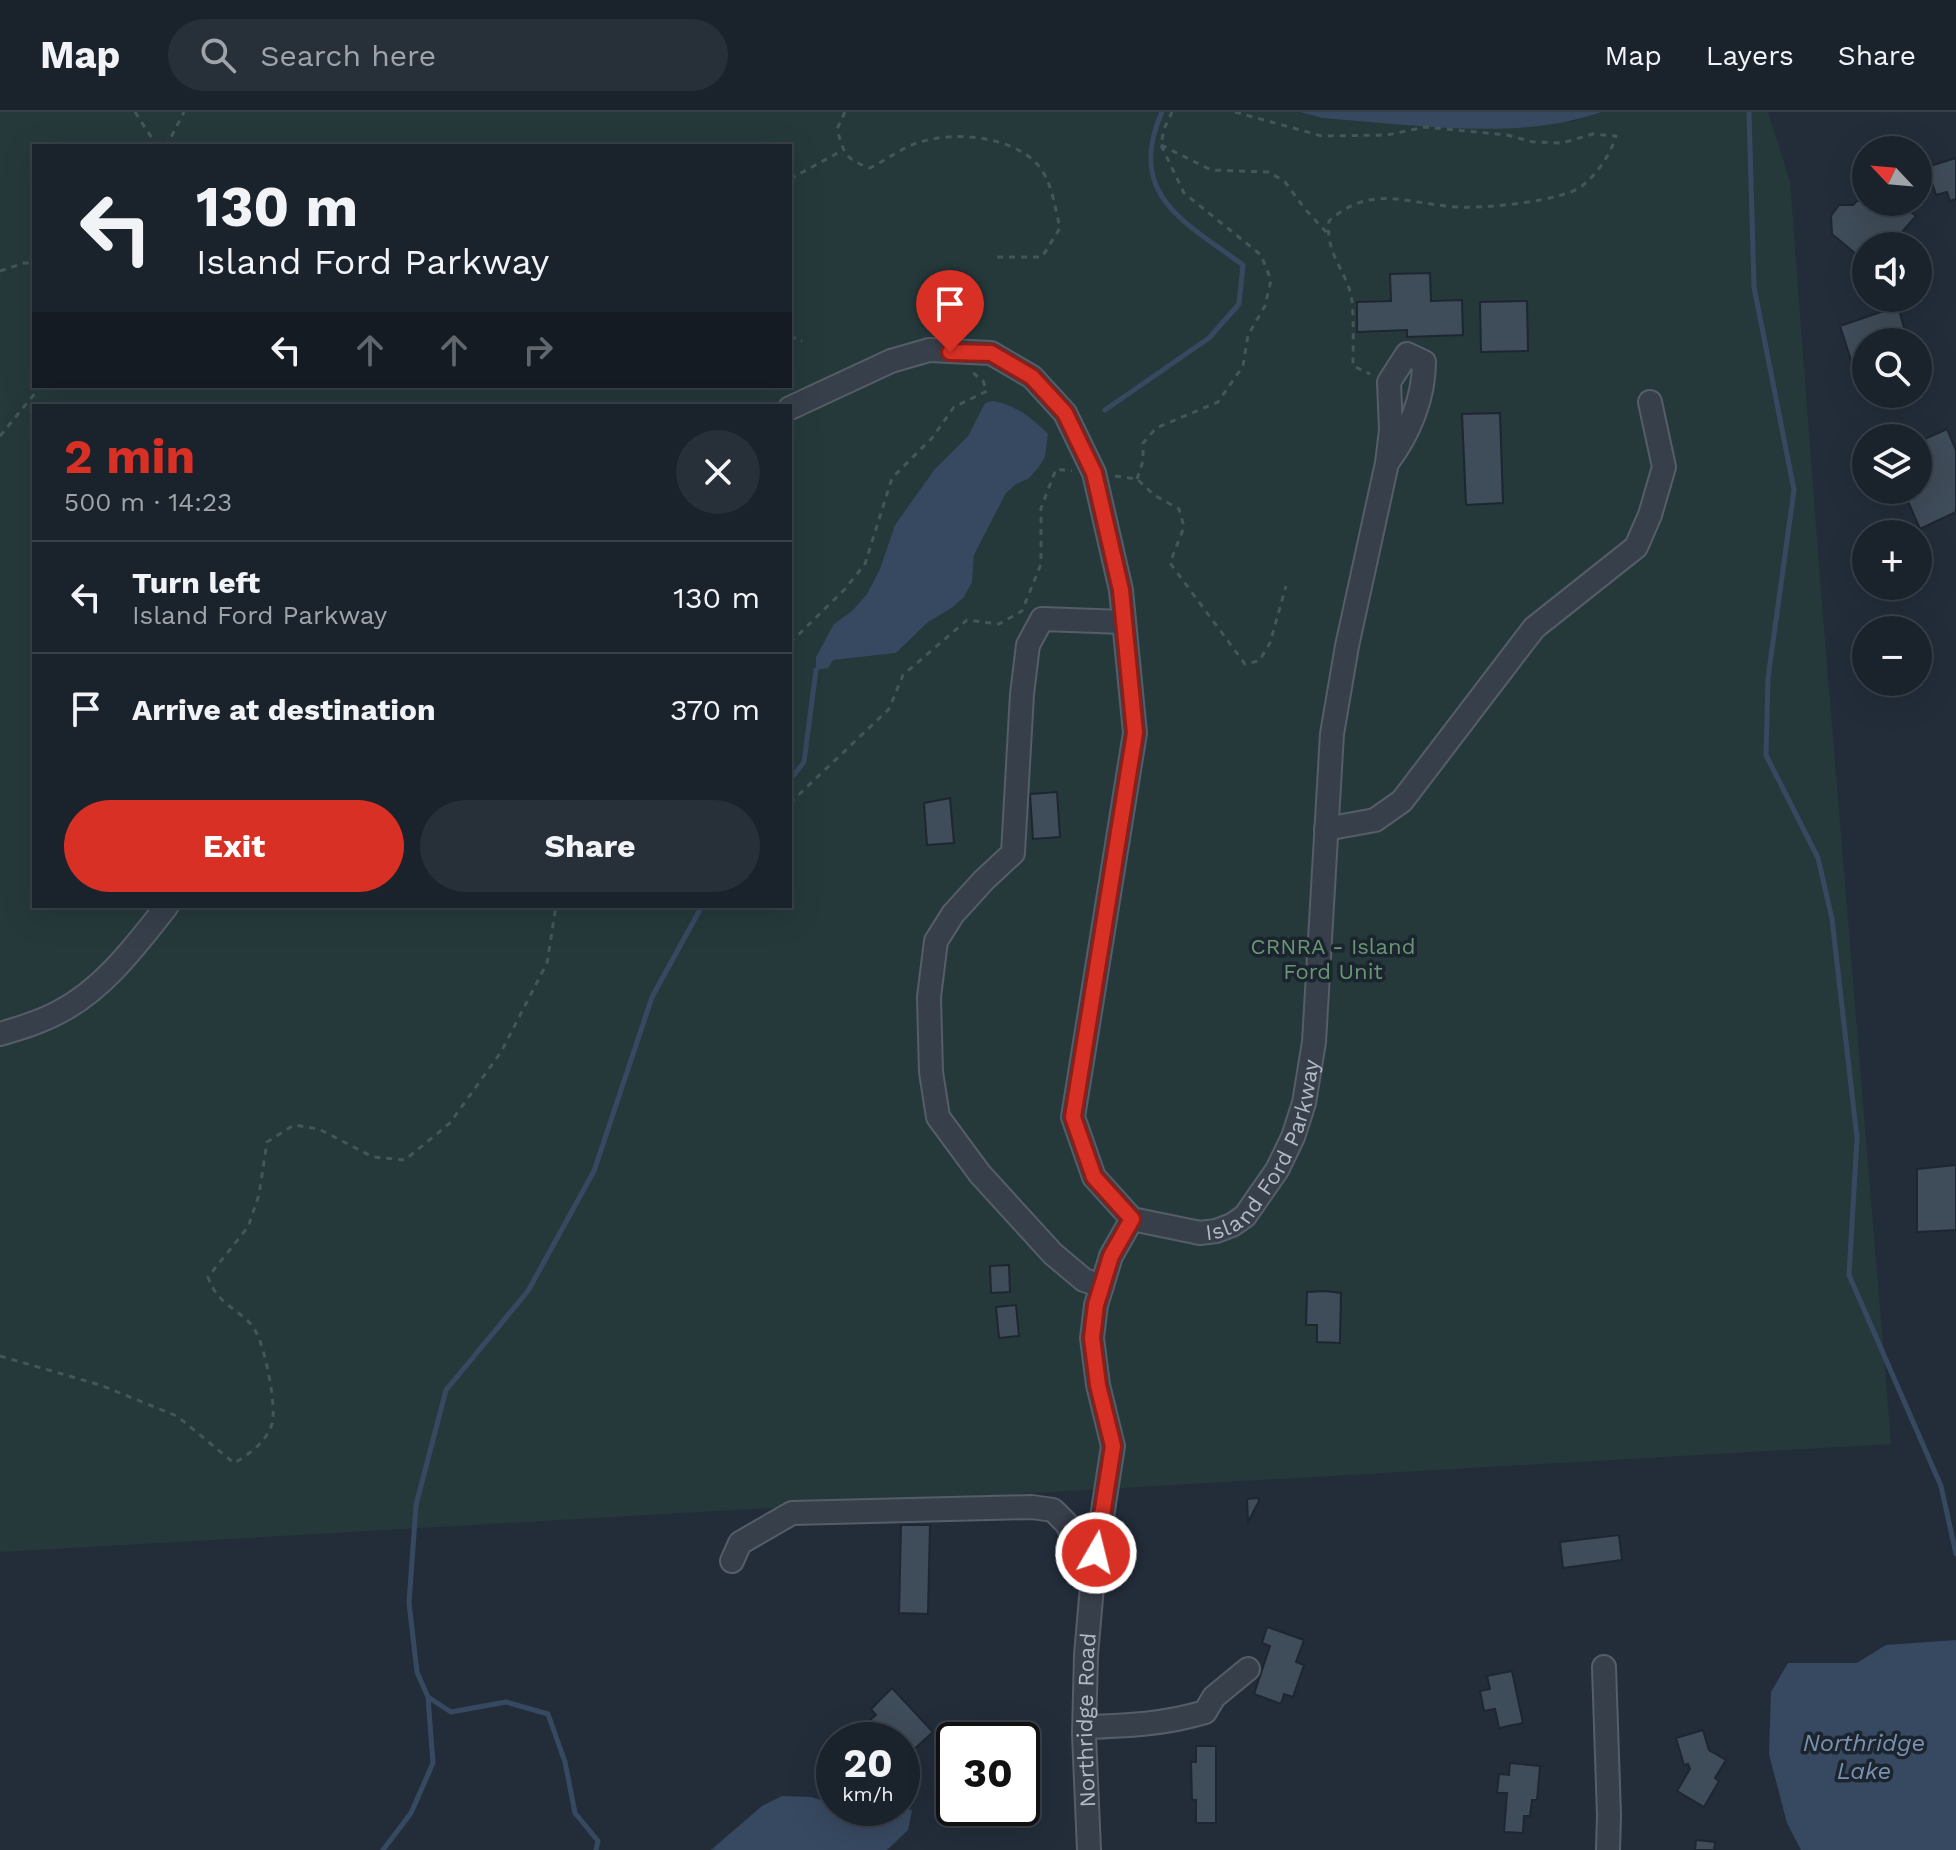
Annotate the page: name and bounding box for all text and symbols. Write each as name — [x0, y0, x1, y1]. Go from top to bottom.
search box — [168, 19, 728, 91]
text: Map — [40, 33, 120, 77]
icon: search — [196, 33, 240, 77]
text: Search here — [260, 38, 436, 73]
text: Map — [1605, 39, 1662, 72]
text: Layers — [1706, 39, 1794, 72]
text: Share — [1838, 39, 1916, 72]
north arrow — [1852, 136, 1932, 216]
map controls — [1852, 136, 1932, 696]
text: 130 m — [196, 174, 358, 240]
icon: left — [64, 176, 168, 280]
button: sound — [1852, 232, 1932, 312]
text: Island Ford Parkway — [196, 241, 549, 283]
pin — [916, 270, 984, 352]
icon: arrive — [928, 282, 972, 326]
icon: left — [264, 328, 308, 372]
icon: ahead — [348, 328, 392, 372]
icon: ahead — [432, 328, 476, 372]
icon: right — [516, 328, 560, 372]
button: search — [1852, 328, 1932, 408]
button: layers — [1852, 424, 1932, 504]
text: 2 min — [64, 428, 195, 485]
button: close — [676, 430, 760, 514]
text: 500 m · 14:23 — [64, 487, 232, 517]
button: + — [1852, 520, 1932, 600]
text: Turn left — [132, 565, 260, 600]
icon: left — [64, 575, 108, 619]
text: 130 m — [673, 580, 760, 615]
text: Island Ford Parkway — [132, 600, 387, 630]
button: − — [1852, 616, 1932, 696]
icon: arrive — [64, 687, 108, 731]
text: Arrive at destination — [132, 692, 436, 727]
text: 370 m — [670, 692, 760, 727]
button: Exit — [64, 800, 404, 892]
button: Share — [420, 800, 760, 892]
park label: CRNRA - Island Ford Unit — [1251, 934, 1415, 984]
street label: Island Ford Parkway — [1204, 1057, 1324, 1245]
position arrow — [1054, 1511, 1138, 1595]
street label: Northridge Road — [1072, 1632, 1101, 1808]
speed limit sign: 30 — [936, 1722, 1040, 1826]
water label: Northridge Lake — [1803, 1729, 1925, 1785]
text: 20 — [843, 1740, 893, 1787]
text: km/h — [842, 1782, 894, 1806]

